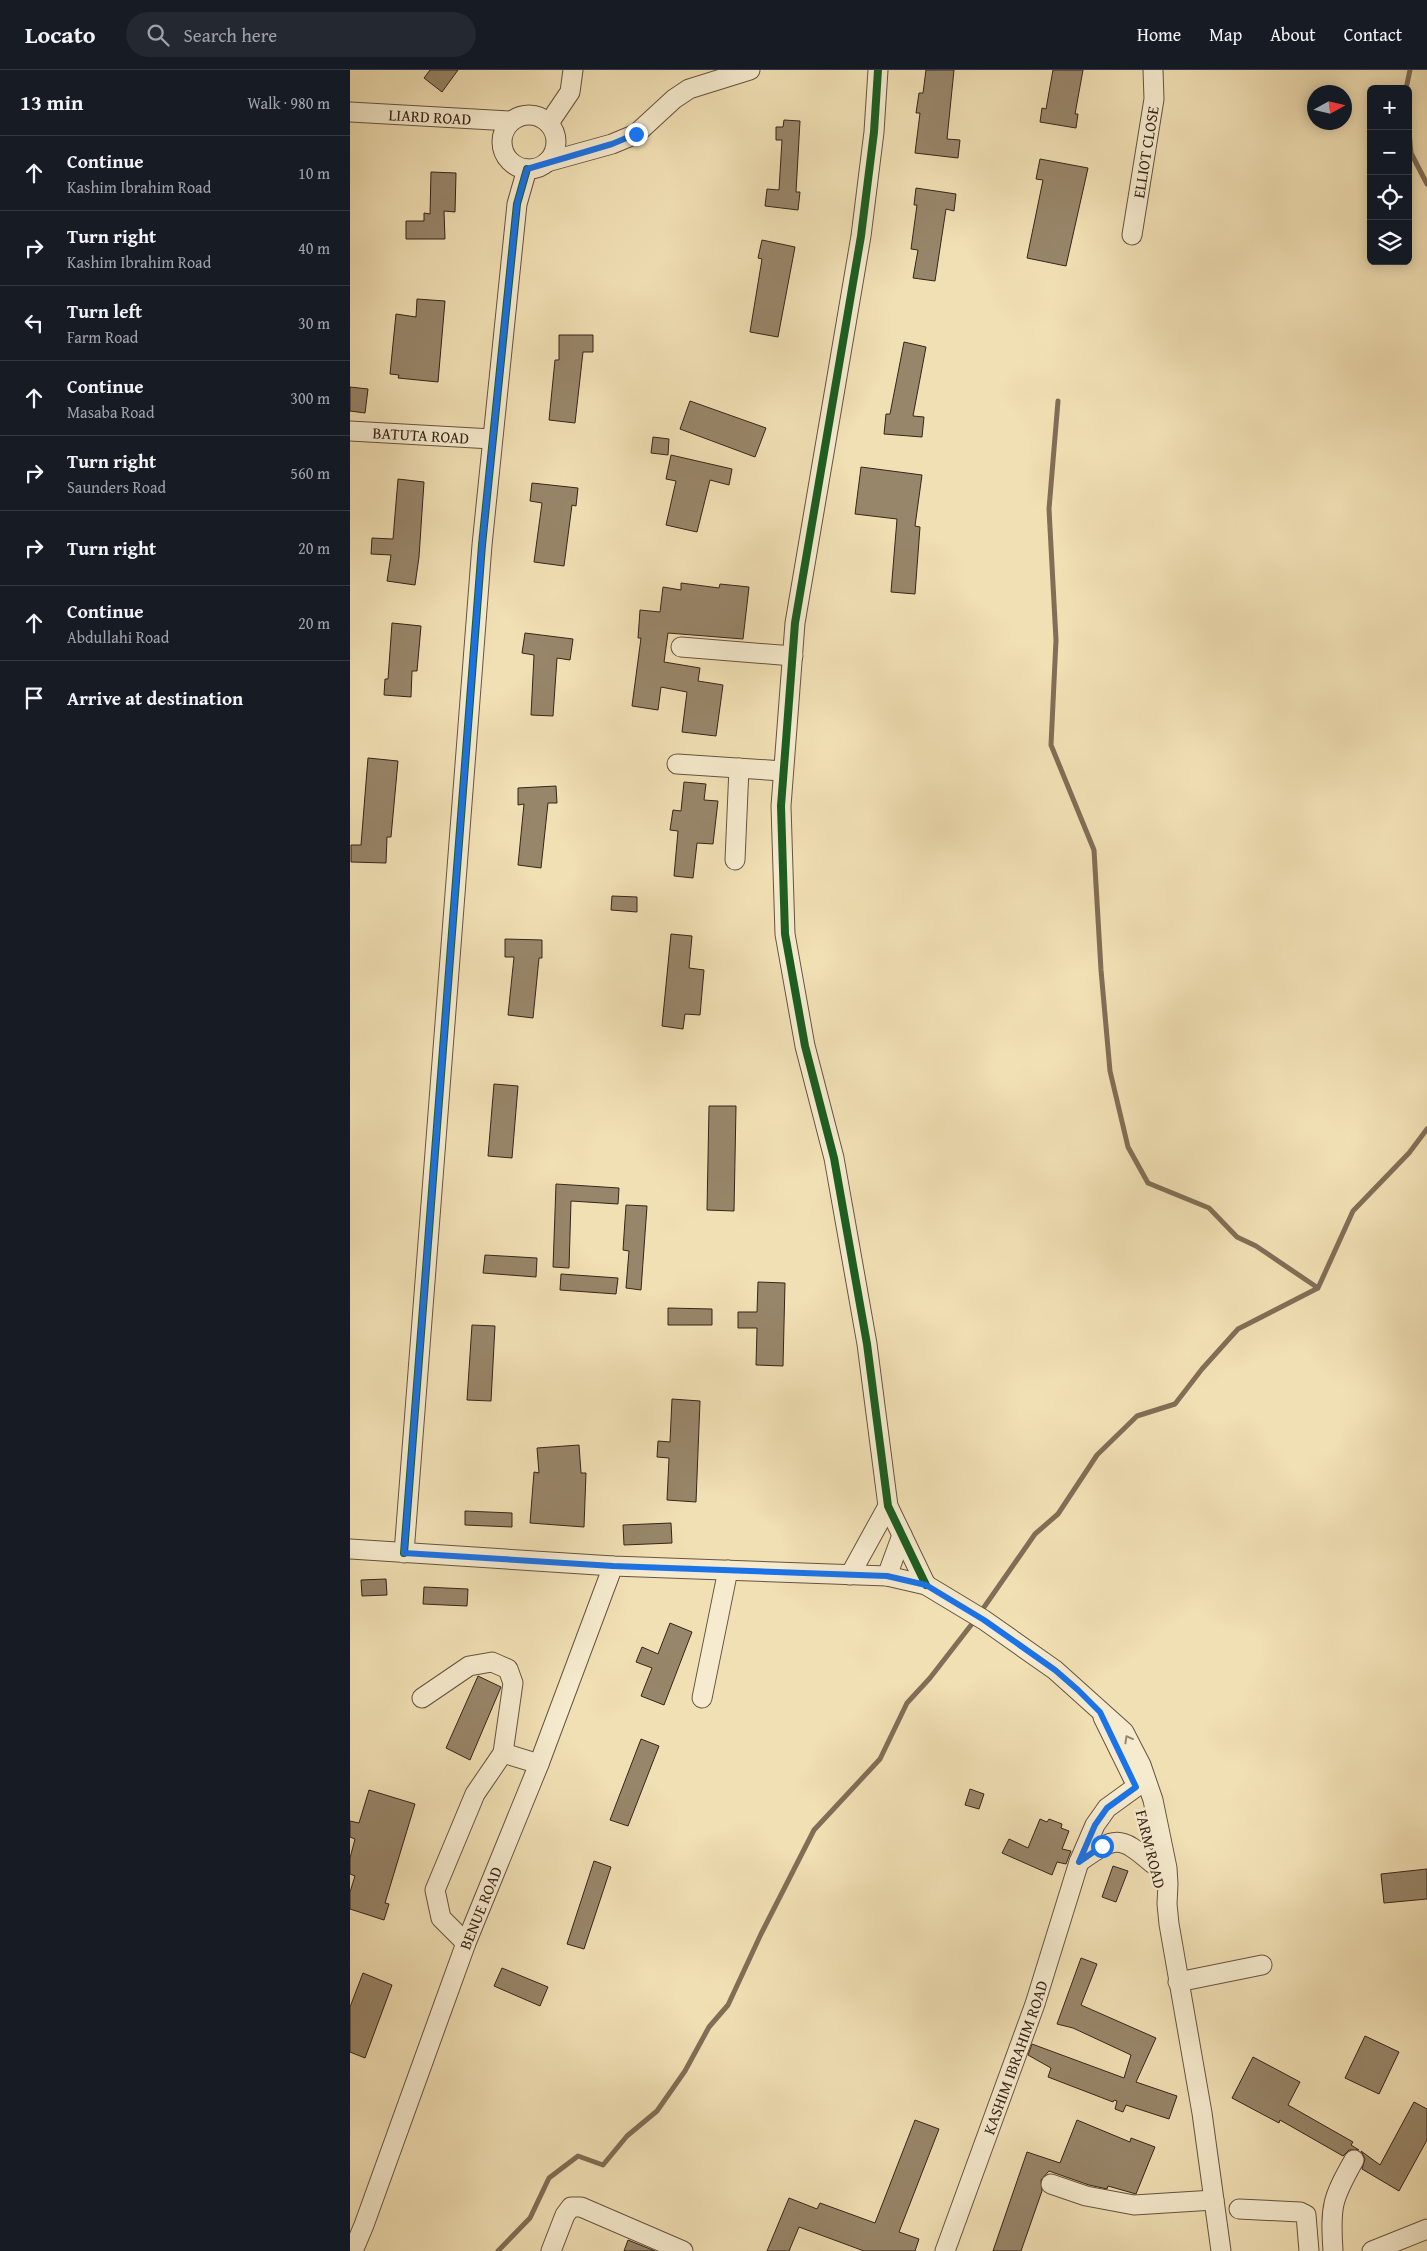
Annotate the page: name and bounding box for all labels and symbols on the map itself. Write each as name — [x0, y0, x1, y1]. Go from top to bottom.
north arrow — [1307, 85, 1352, 130]
street label: LIARD ROAD — [388, 102, 472, 131]
street label: ELLIOT CLOSE — [1126, 104, 1165, 200]
route end — [625, 123, 648, 146]
street label: BATUTA ROAD — [372, 420, 470, 450]
one-way arrow — [1124, 1736, 1134, 1745]
street label: FARM ROAD — [1130, 1807, 1172, 1891]
route start — [1091, 1835, 1114, 1858]
street label: BENUE ROAD — [453, 1863, 508, 1953]
street label: KASHIM IBRAHIM ROAD — [976, 1977, 1054, 2138]

